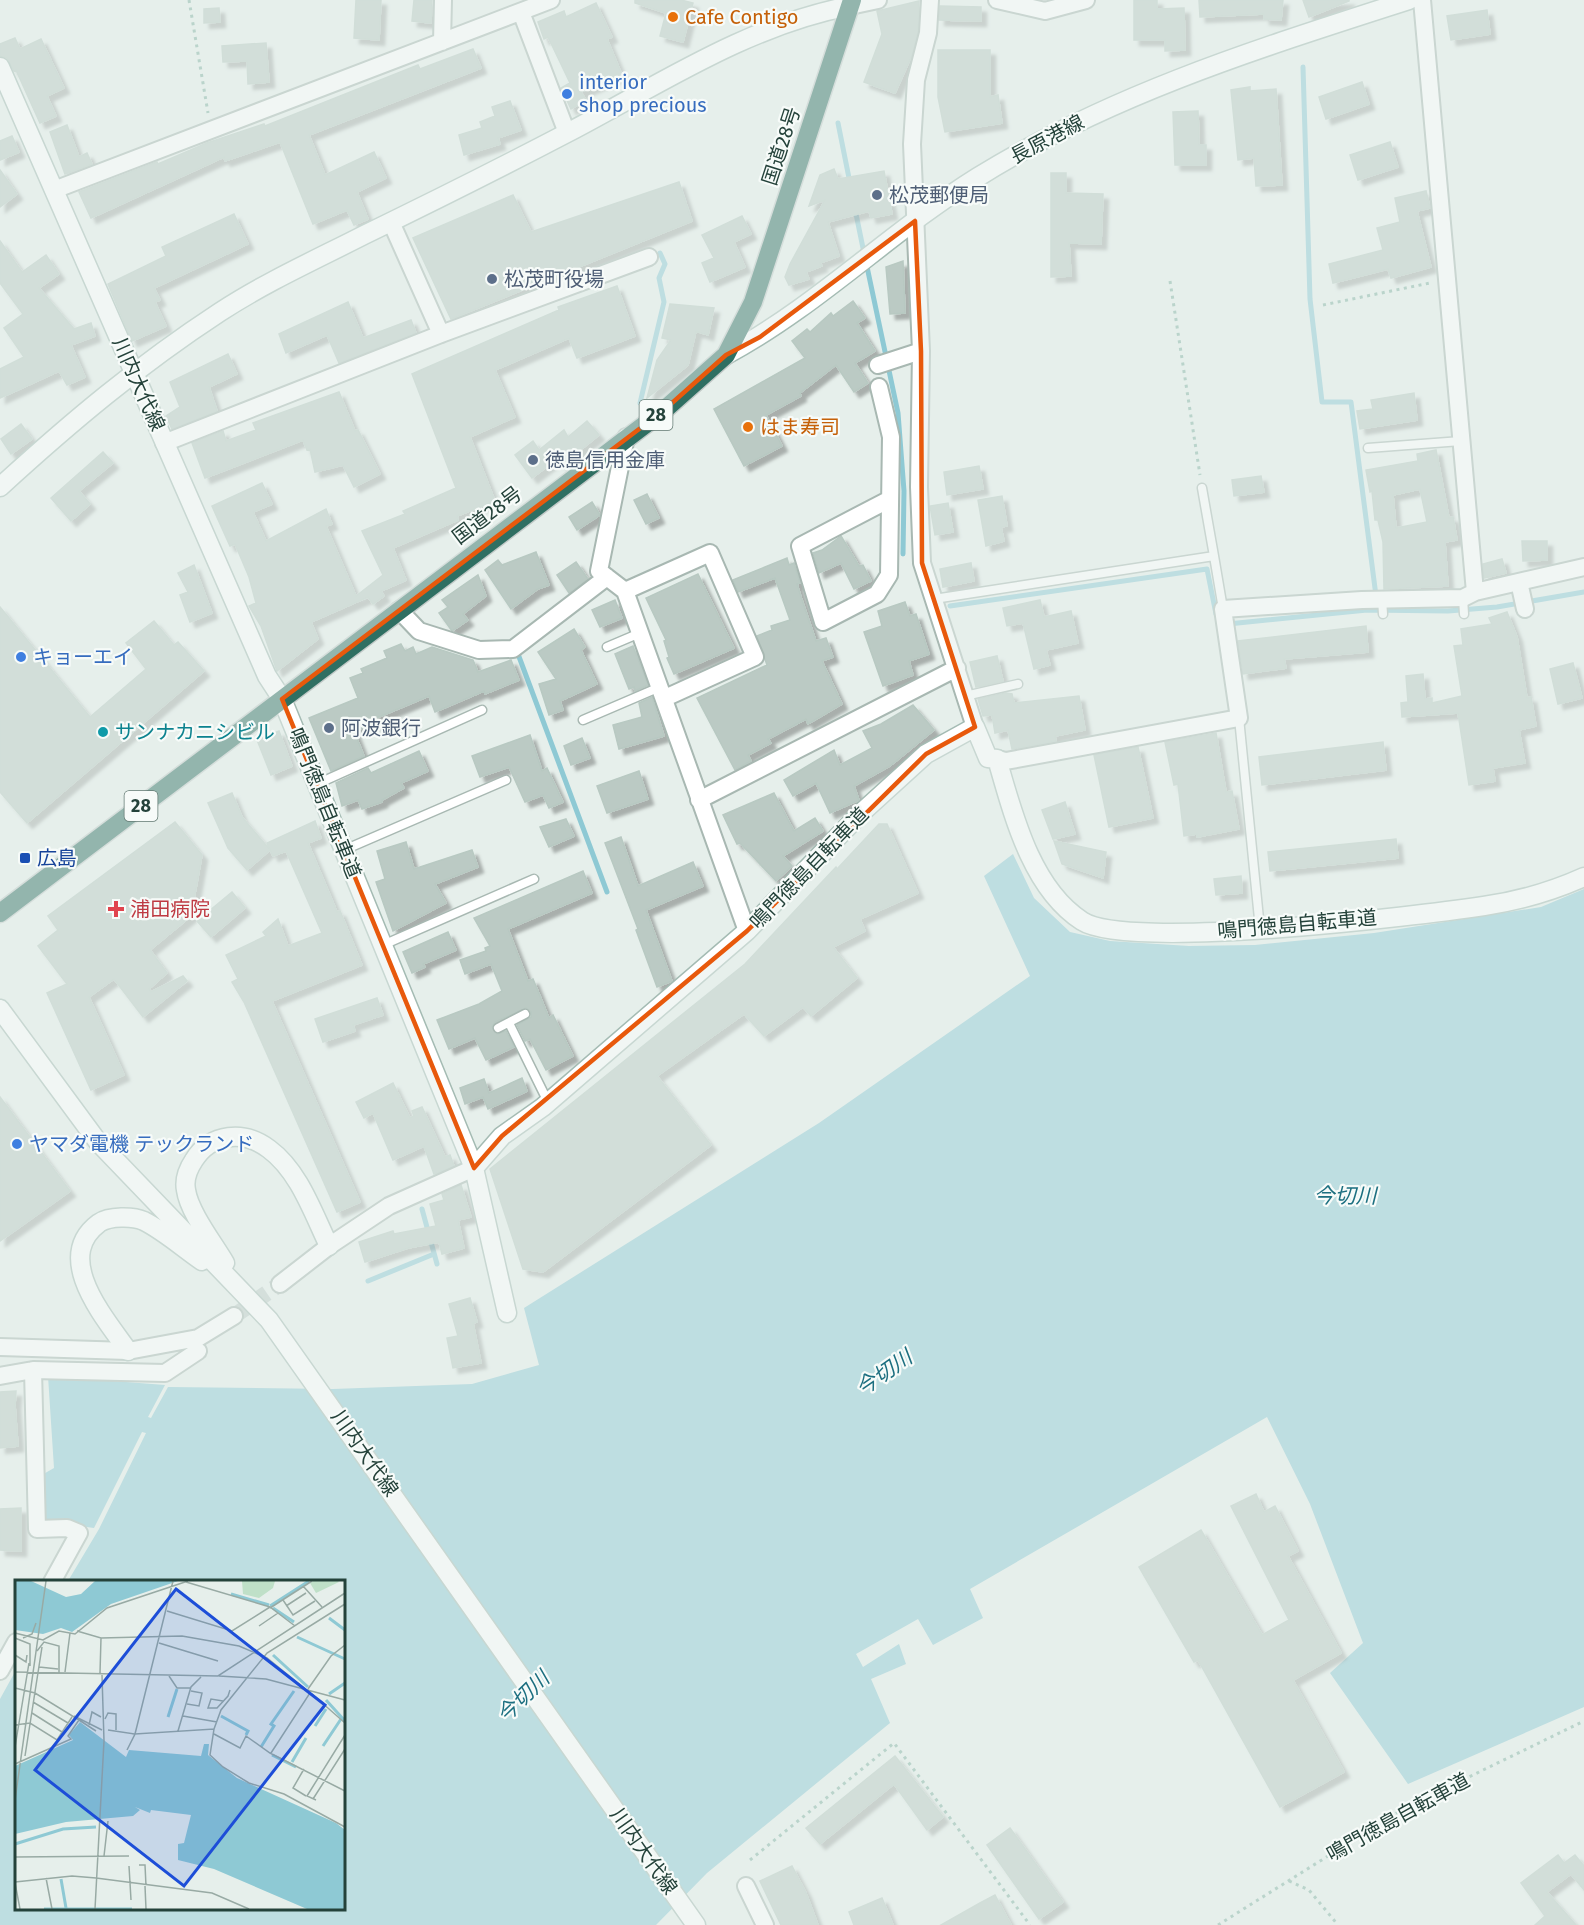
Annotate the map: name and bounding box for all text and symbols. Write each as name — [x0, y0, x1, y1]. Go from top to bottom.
place label: Cafe Contigo — [685, 5, 798, 29]
marker: Cafe Contigo — [666, 10, 680, 24]
place label: interior shop precious — [579, 70, 707, 117]
marker: interior shop precious — [560, 87, 574, 101]
street label: 国道28号 — [757, 104, 805, 188]
street label: 長原港線 — [1006, 110, 1088, 168]
place label: 松茂郵便局 — [889, 183, 989, 207]
marker: 松茂郵便局 — [870, 188, 884, 202]
place label: 松茂町役場 — [504, 267, 604, 291]
marker: 松茂町役場 — [485, 272, 499, 286]
street label: 川内大代線 — [108, 333, 170, 435]
road number: 28 — [640, 400, 672, 430]
place label: はま寿司 — [760, 415, 840, 439]
marker: はま寿司 — [741, 420, 755, 434]
place label: 徳島信用金庫 — [545, 448, 665, 472]
marker: 徳島信用金庫 — [526, 453, 540, 467]
street label: 国道28号 — [447, 481, 527, 549]
place label: キョーエイ — [33, 645, 133, 669]
marker: キョーエイ — [14, 650, 28, 664]
place label: 阿波銀行 — [341, 716, 421, 740]
place label: サンナカニシビル — [115, 720, 275, 744]
marker: 阿波銀行 — [322, 721, 336, 735]
street label: 鳴門徳島自転車道 — [284, 724, 366, 882]
marker: サンナカニシビル — [96, 725, 110, 739]
road number: 28 — [124, 791, 158, 821]
street label: 鳴門徳島自転車道 — [745, 802, 873, 934]
place label: 広島 — [37, 846, 77, 870]
marker: 広島 — [18, 851, 32, 865]
place label: 浦田病院 — [130, 897, 210, 921]
marker: 浦田病院 — [107, 900, 125, 918]
street label: 鳴門徳島自転車道 — [1216, 905, 1378, 943]
place label: ヤマダ電機 テックランド — [29, 1132, 254, 1156]
marker: ヤマダ電機 テックランド — [10, 1137, 24, 1151]
water label: 今切川 — [1314, 1183, 1378, 1209]
water label: 今切川 — [851, 1343, 919, 1402]
street label: 川内大代線 — [326, 1405, 404, 1501]
inset map — [15, 1580, 345, 1910]
water label: 今切川 — [491, 1664, 556, 1728]
street label: 鳴門徳島自転車道 — [1322, 1768, 1474, 1866]
street label: 川内大代線 — [605, 1803, 683, 1899]

